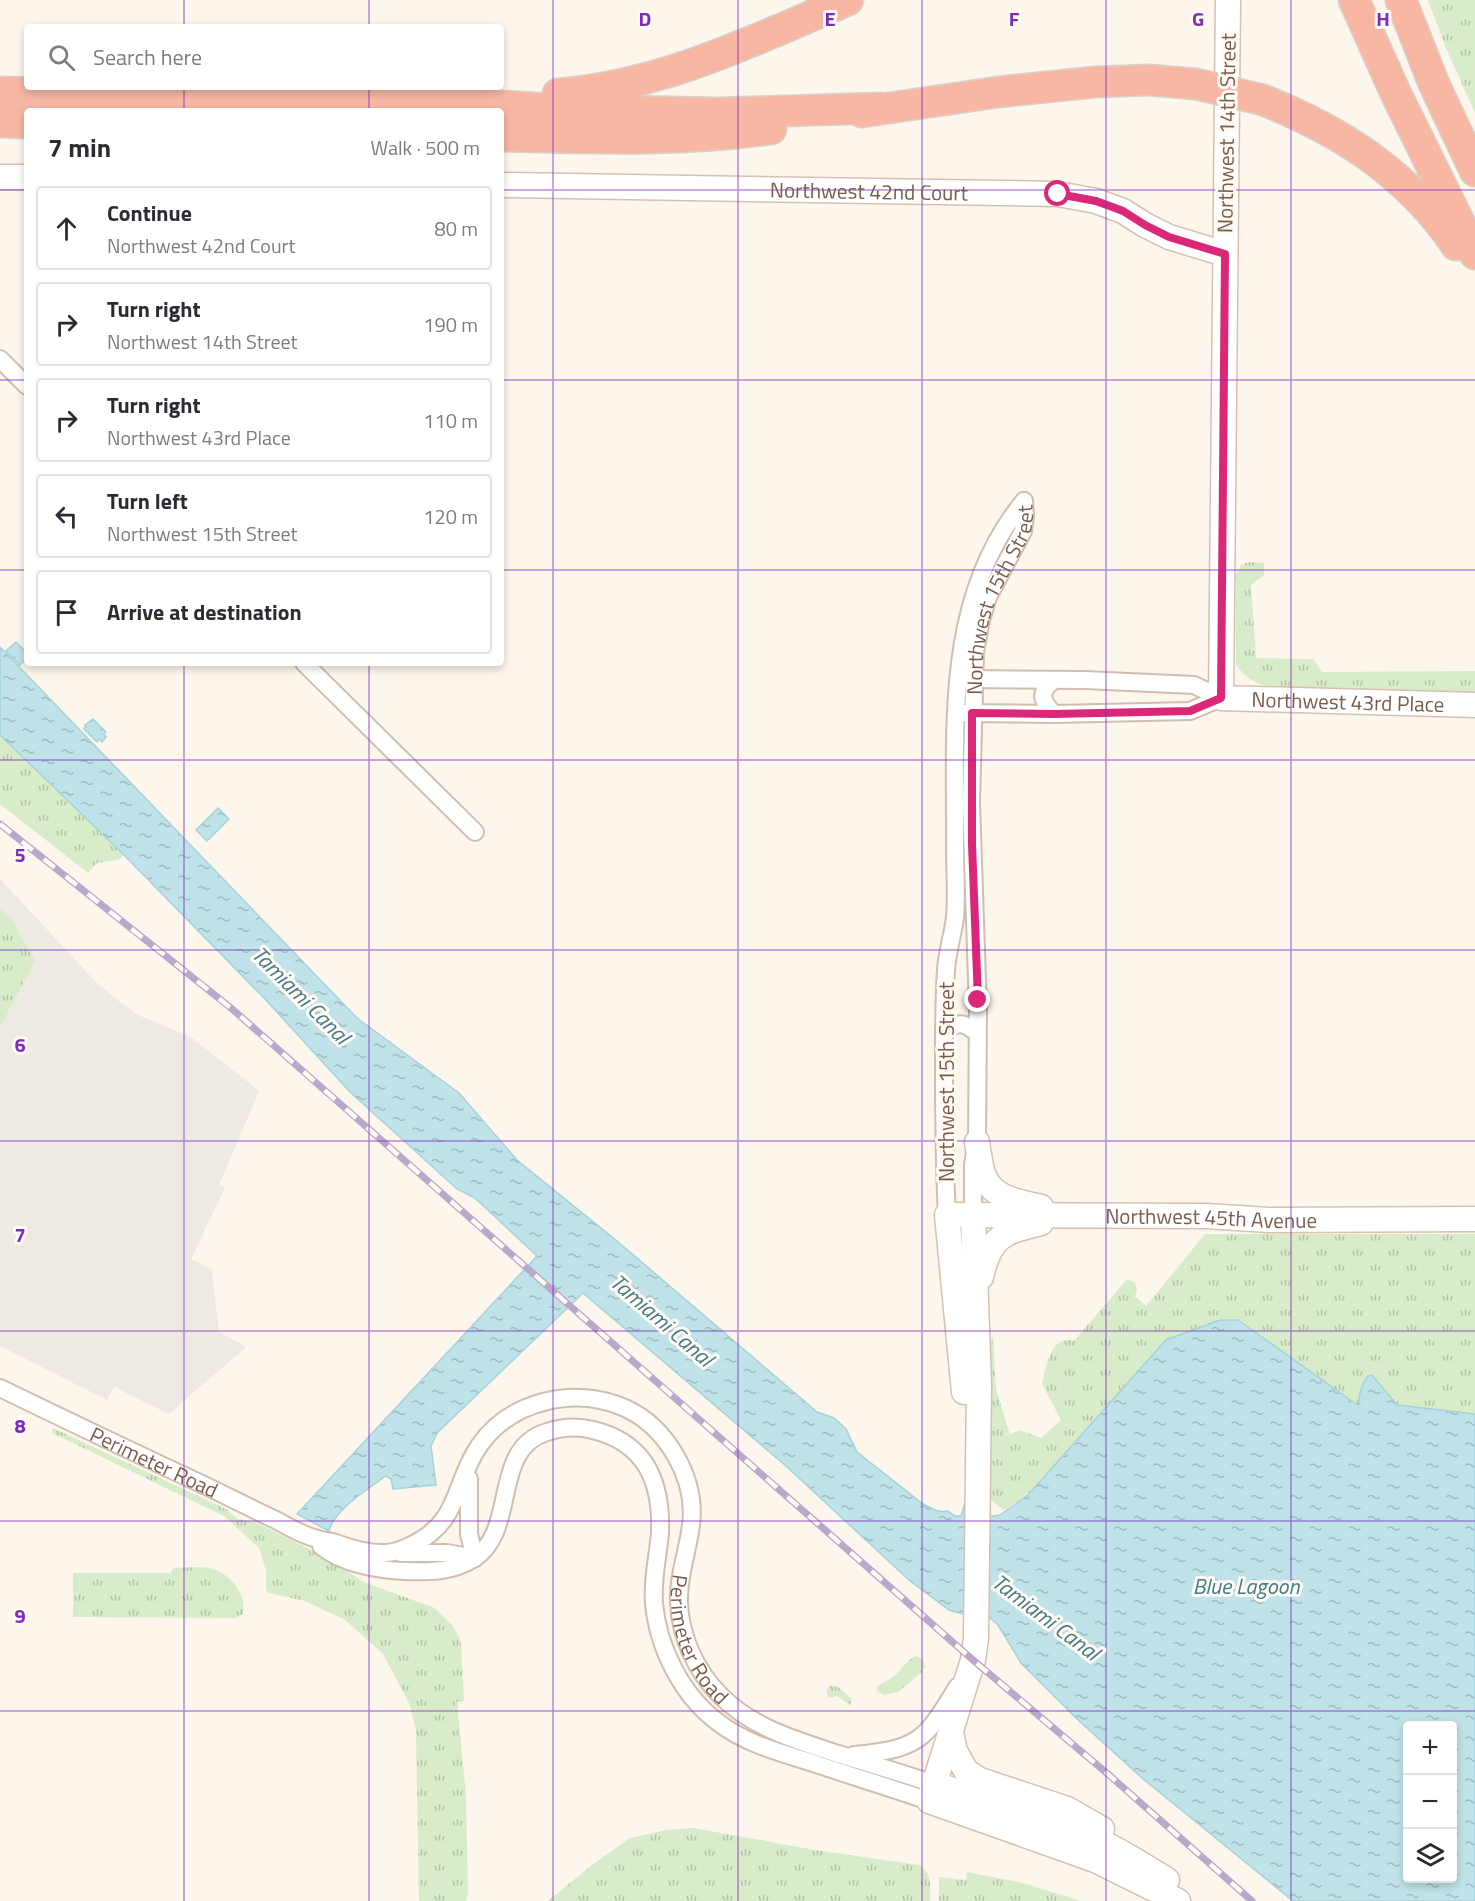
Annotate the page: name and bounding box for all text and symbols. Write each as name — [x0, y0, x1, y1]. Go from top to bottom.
text: D — [639, 3, 651, 34]
text: E — [824, 3, 836, 34]
text: F — [1009, 3, 1020, 34]
text: G — [1192, 3, 1204, 34]
text: H — [1376, 3, 1390, 34]
search box — [24, 24, 504, 90]
street label: Northwest 14th Street — [1208, 32, 1244, 233]
text: Search here — [93, 40, 202, 74]
icon: search — [45, 41, 78, 74]
text: 7 min — [48, 128, 111, 167]
text: Walk · 500 m — [371, 132, 480, 163]
street label: Northwest 42nd Court — [770, 173, 969, 209]
route start — [1044, 180, 1070, 206]
text: Continue — [107, 196, 192, 230]
icon: ahead — [50, 212, 83, 245]
text: 80 m — [434, 213, 478, 244]
text: Northwest 42nd Court — [107, 230, 295, 261]
text: Turn right — [107, 292, 201, 326]
icon: right — [50, 308, 83, 341]
text: 190 m — [423, 309, 478, 340]
text: Northwest 14th Street — [107, 326, 298, 357]
text: Turn right — [107, 388, 201, 422]
icon: right — [50, 404, 83, 437]
text: 110 m — [423, 405, 478, 436]
text: Northwest 43rd Place — [107, 422, 291, 453]
text: Turn left — [107, 484, 188, 518]
icon: left — [50, 500, 83, 533]
text: 120 m — [423, 501, 478, 532]
street label: Northwest 15th Street — [958, 503, 1041, 695]
text: Northwest 15th Street — [107, 518, 298, 549]
text: Arrive at destination — [107, 595, 302, 629]
icon: arrive — [50, 596, 83, 629]
street label: Northwest 43rd Place — [1251, 683, 1445, 720]
text: 5 — [14, 839, 26, 870]
water label: Tamiami Canal — [244, 938, 360, 1054]
street label: Northwest 15th Street — [930, 981, 962, 1182]
route end — [964, 986, 990, 1012]
text: 6 — [14, 1029, 26, 1060]
street label: Northwest 45th Avenue — [1105, 1200, 1317, 1236]
text: 7 — [14, 1219, 26, 1250]
water label: Tamiami Canal — [603, 1265, 723, 1376]
text: 8 — [14, 1410, 26, 1441]
street label: Perimeter Road — [85, 1418, 224, 1506]
water label: Tamiami Canal — [985, 1565, 1109, 1670]
water label: Blue Lagoon — [1193, 1569, 1300, 1603]
street label: Perimeter Road — [663, 1573, 736, 1711]
text: 9 — [14, 1600, 26, 1631]
map controls — [1403, 1721, 1457, 1883]
button: + — [1403, 1721, 1457, 1775]
button: − — [1403, 1775, 1457, 1829]
button: layers — [1403, 1829, 1457, 1883]

